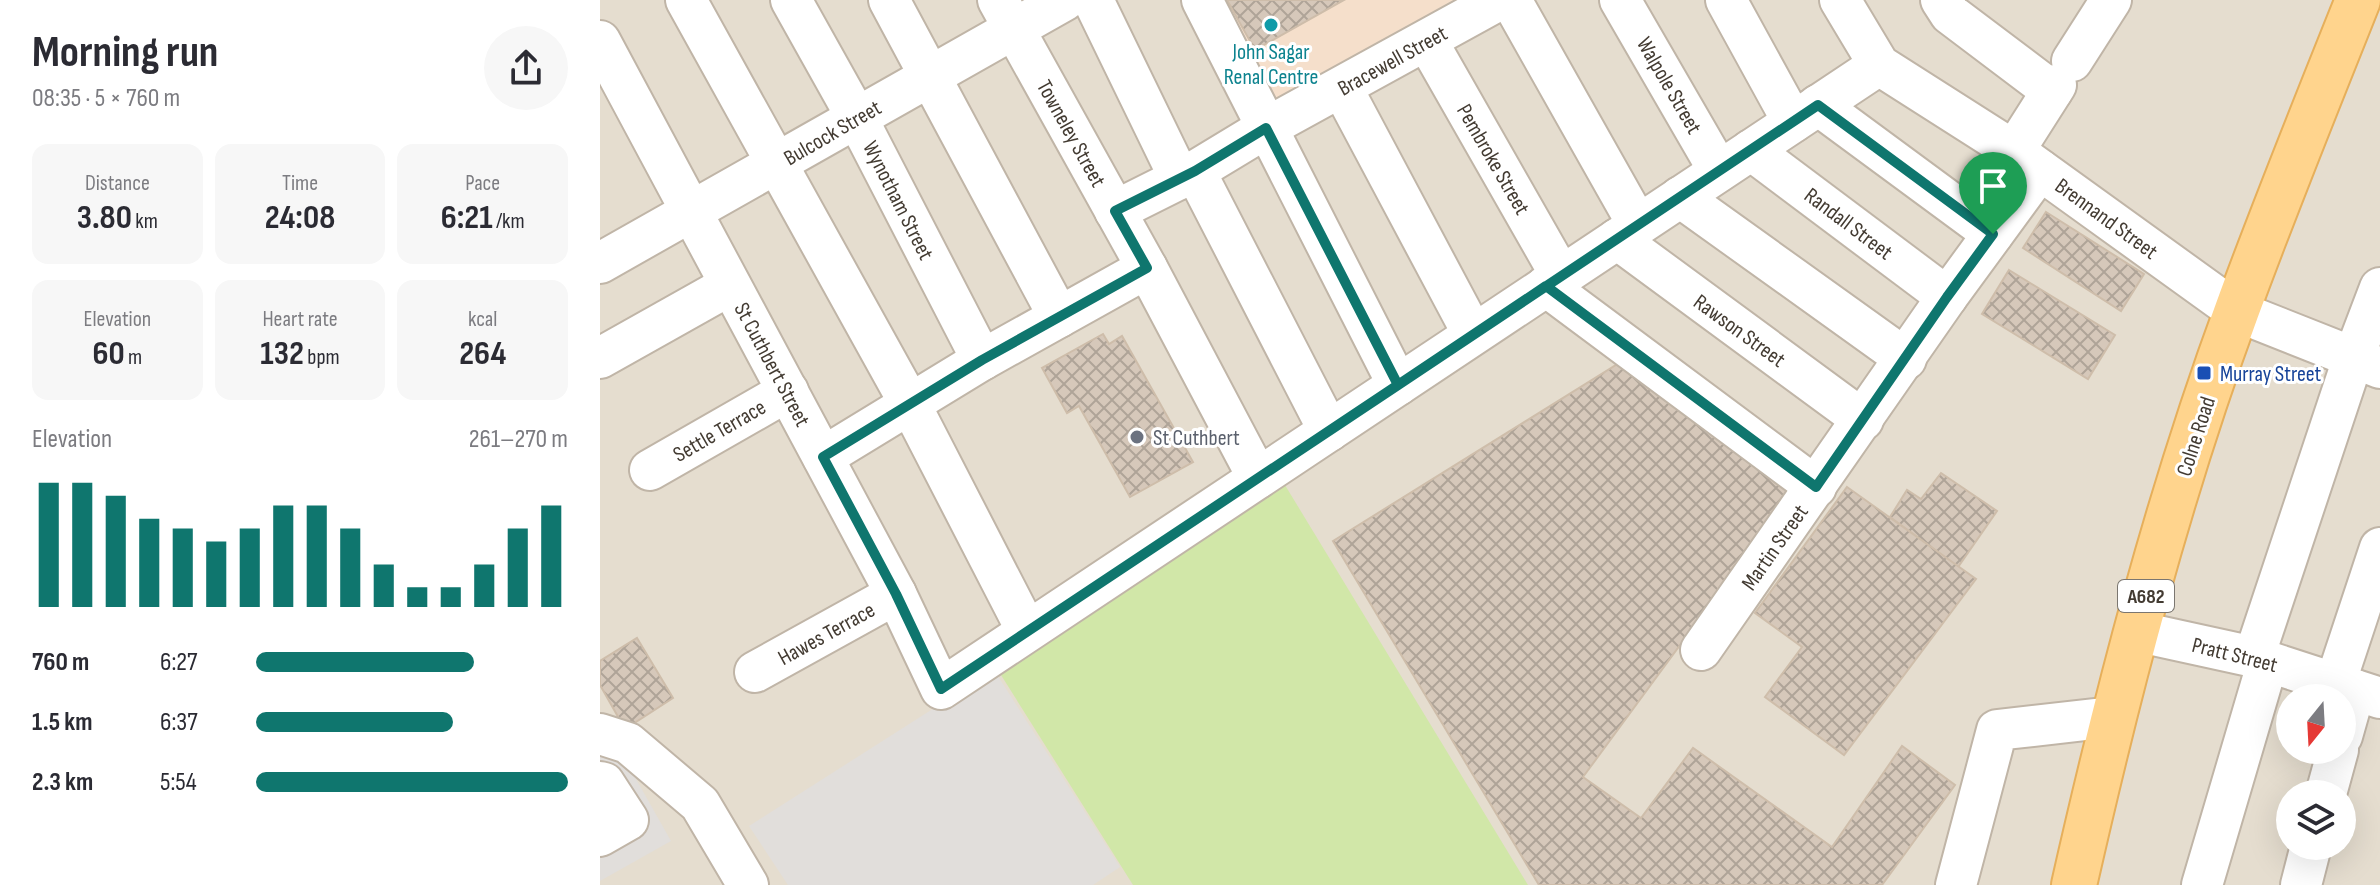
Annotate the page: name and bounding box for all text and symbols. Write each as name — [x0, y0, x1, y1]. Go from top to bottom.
marker: John Sagar Renal Centre — [1262, 16, 1280, 34]
street label: Bracewell Street — [1333, 20, 1452, 102]
text: Morning run — [32, 26, 218, 79]
button: share — [484, 26, 568, 110]
street label: Walpole Street — [1630, 32, 1707, 139]
place label: John Sagar Renal Centre — [1224, 39, 1318, 91]
street label: Towneley Street — [1030, 75, 1111, 192]
text: 08:35 · 5 × 760 m — [32, 83, 180, 114]
street label: Bulcock Street — [779, 94, 887, 172]
street label: Pembroke Street — [1450, 100, 1535, 220]
street label: Wynotham Street — [856, 137, 939, 265]
pin — [1959, 152, 2027, 234]
icon: arrive — [1971, 164, 2015, 208]
text: Distance — [85, 170, 150, 197]
text: Time — [282, 170, 318, 197]
text: Pace — [465, 170, 500, 197]
street label: Brennand Street — [2049, 173, 2163, 266]
street label: Randall Street — [1799, 182, 1898, 266]
text: 3.80 — [77, 197, 132, 238]
text: 24:08 — [265, 197, 335, 238]
text: 6:21 — [441, 197, 493, 238]
text: km — [132, 208, 158, 235]
text: /km — [493, 208, 525, 235]
street label: Rawson Street — [1688, 289, 1791, 374]
street label: St Cuthbert Street — [728, 298, 816, 432]
text: Elevation — [83, 306, 151, 333]
text: Heart rate — [262, 306, 338, 333]
text: kcal — [468, 306, 497, 333]
text: 60 — [92, 333, 125, 374]
text: 132 — [260, 333, 304, 374]
text: 264 — [459, 333, 506, 374]
text: m — [125, 344, 142, 371]
text: bpm — [304, 344, 340, 371]
place label: Murray Street — [2220, 361, 2322, 388]
marker: Murray Street — [2195, 364, 2213, 382]
street label: Colne Road — [2171, 393, 2222, 480]
street label: Settle Terrace — [669, 394, 771, 469]
text: Elevation — [32, 424, 112, 455]
text: 261–270 m — [469, 424, 568, 455]
place label: St Cuthbert — [1153, 425, 1240, 452]
marker: St Cuthbert — [1128, 428, 1146, 446]
street label: Martin Street — [1736, 500, 1815, 596]
road number: A682 — [2118, 580, 2174, 612]
street label: Hawes Terrace — [774, 597, 880, 672]
street label: Pratt Street — [2189, 632, 2280, 679]
text: 760 m — [32, 647, 89, 678]
text: 6:27 — [160, 647, 197, 678]
north arrow — [2276, 684, 2356, 764]
map controls — [2276, 684, 2356, 860]
text: 1.5 km — [32, 707, 92, 738]
text: 6:37 — [160, 707, 198, 738]
text: 2.3 km — [32, 767, 93, 798]
text: 5:54 — [160, 767, 197, 798]
button: layers — [2276, 780, 2356, 860]

